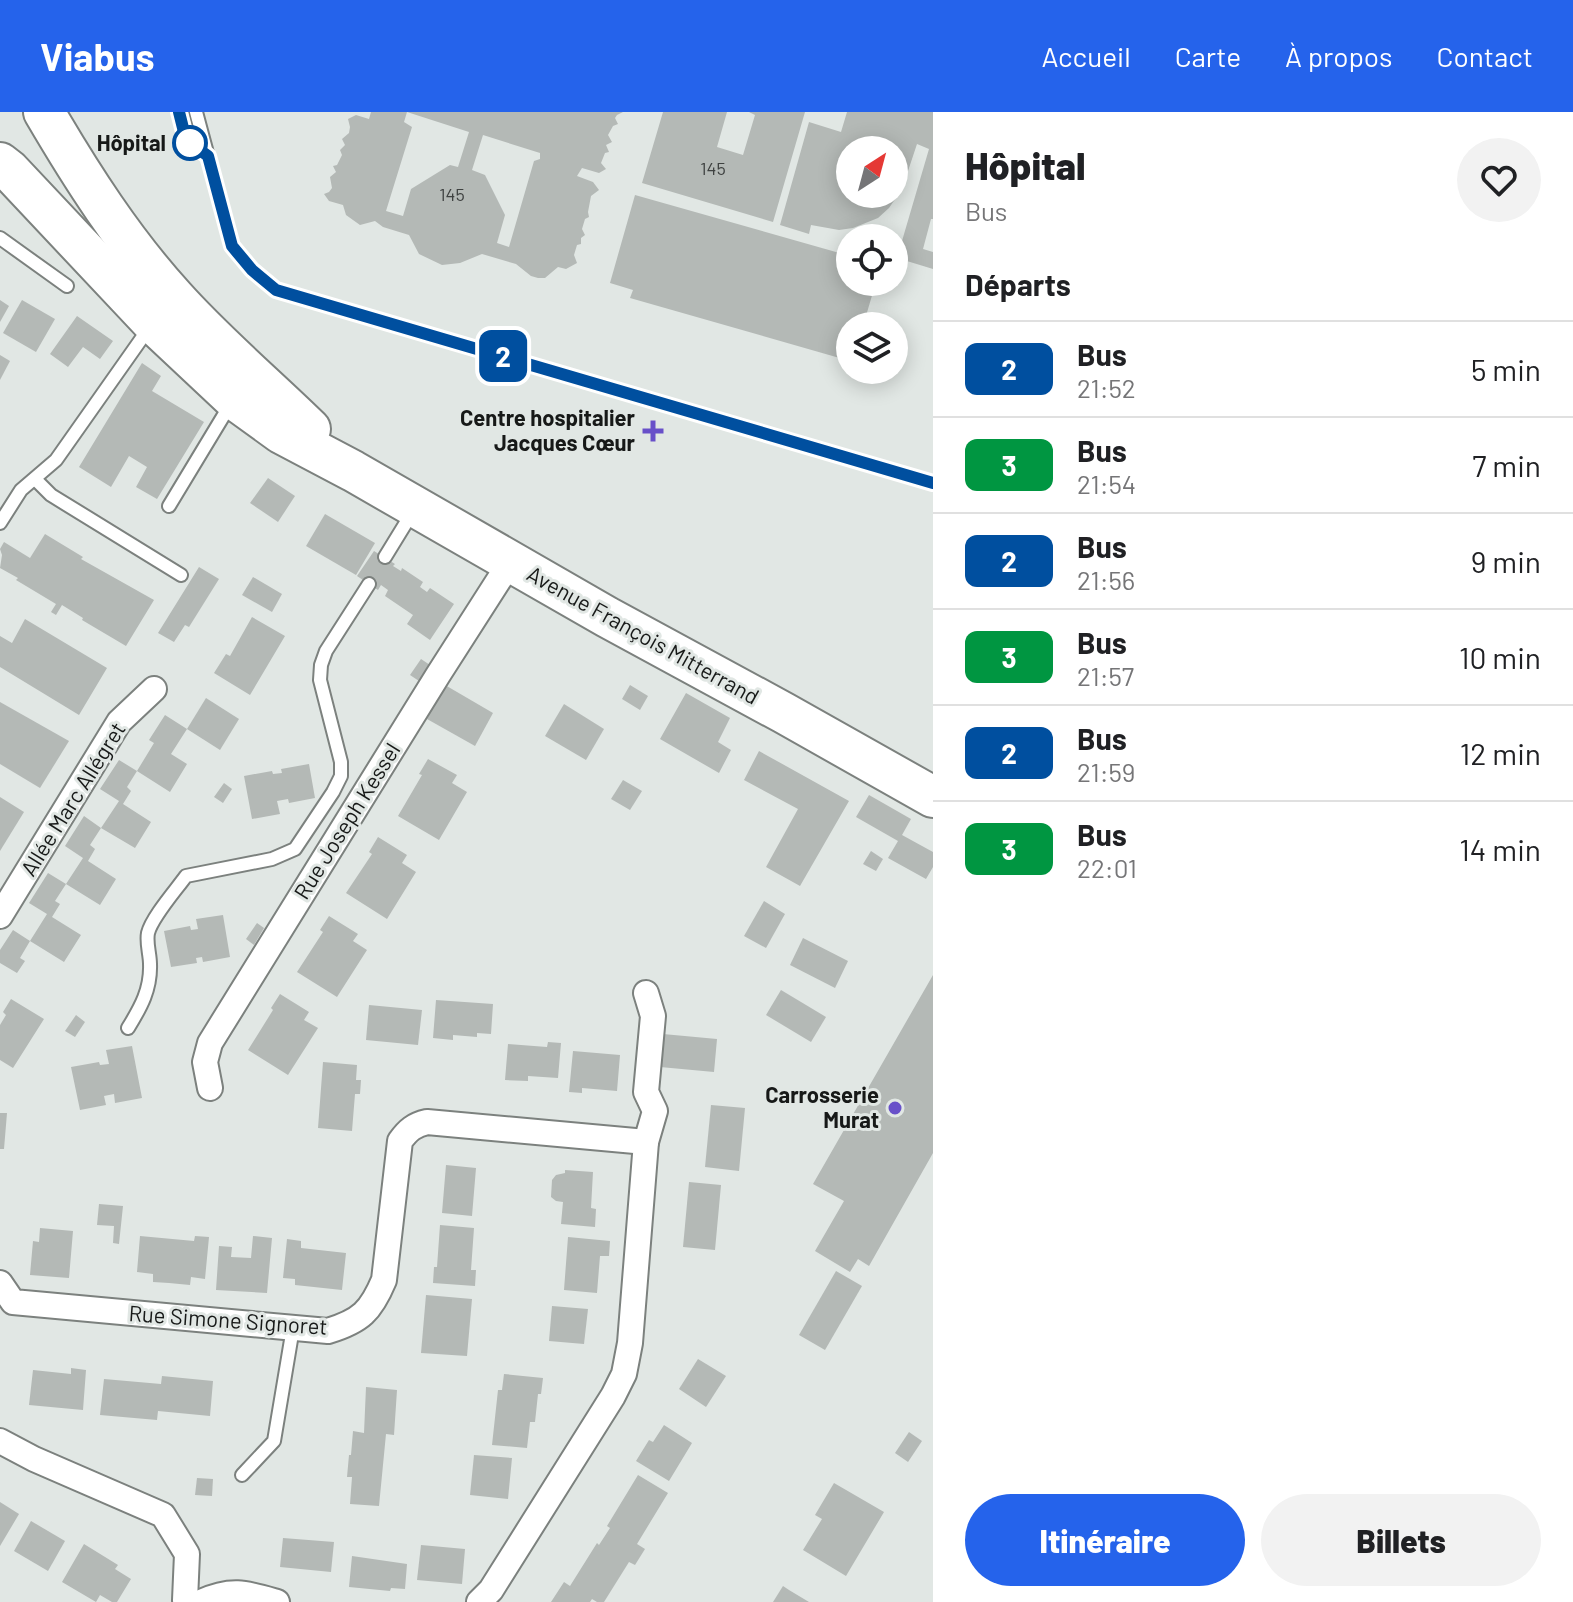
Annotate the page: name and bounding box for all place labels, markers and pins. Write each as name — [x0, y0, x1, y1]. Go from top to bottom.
marker: Hôpital — [173, 126, 207, 160]
place label: Hôpital — [97, 129, 166, 155]
place label: Centre hospitalier Jacques Cœur — [460, 404, 636, 455]
marker: Centre hospitalier Jacques Cœur — [642, 420, 664, 442]
place label: Carrosserie Murat — [765, 1081, 879, 1132]
marker: Carrosserie Murat — [886, 1099, 904, 1117]

